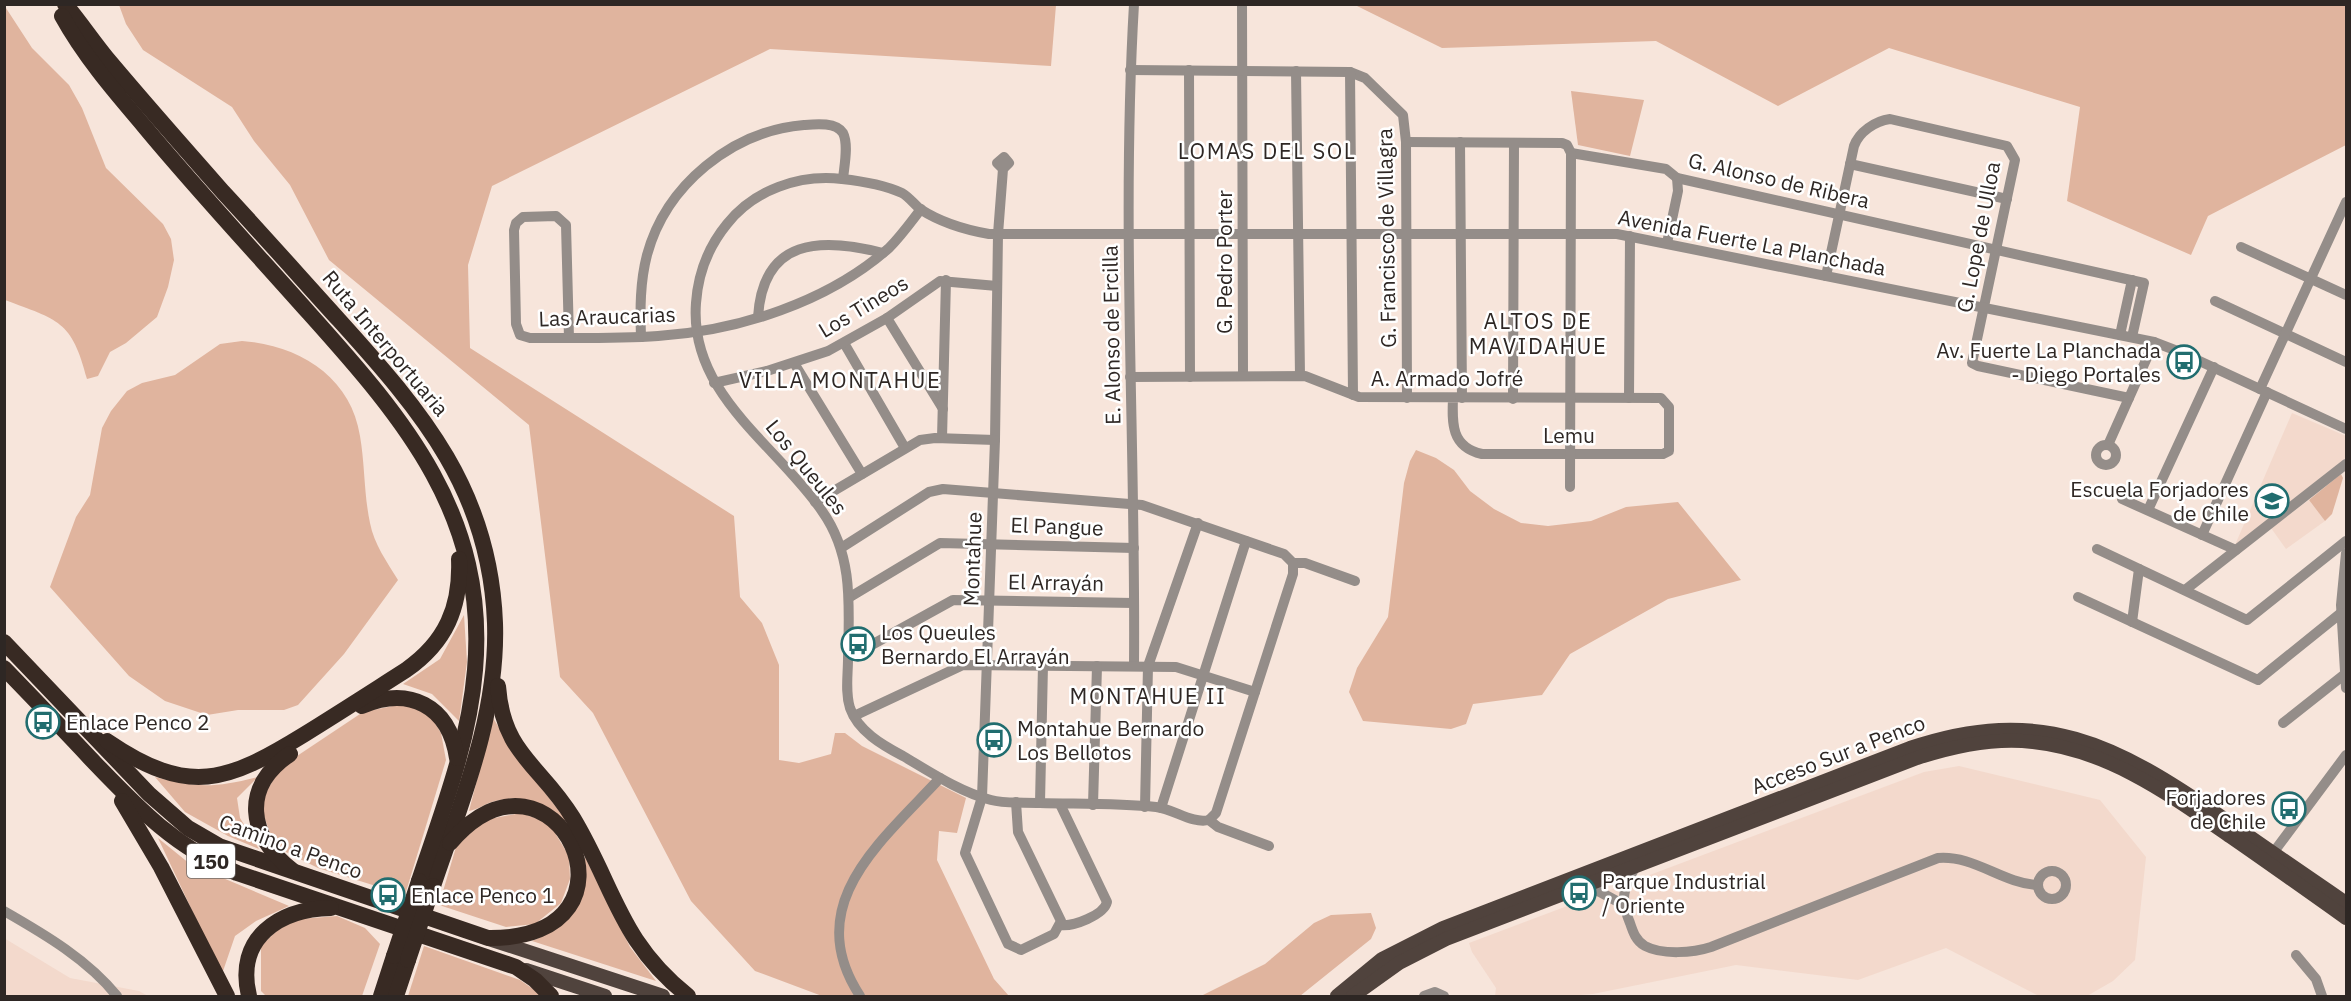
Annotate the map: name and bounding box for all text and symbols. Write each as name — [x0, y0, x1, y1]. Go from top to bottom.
street label: G. Francisco de Villagra — [1370, 128, 1402, 348]
district label: LOMAS DEL SOL — [1178, 136, 1356, 165]
street label: G. Alonso de Ribera — [1686, 146, 1872, 214]
street label: G. Lope de Ulloa — [1950, 159, 2006, 315]
street label: G. Pedro Porter — [1210, 190, 1238, 334]
street label: Avenida Fuerte La Planchada — [1616, 202, 1888, 282]
street label: E. Alonso de Ercilla — [1095, 245, 1127, 425]
street label: Ruta Interportuaria — [317, 264, 455, 422]
street label: Los Tineos — [813, 268, 913, 344]
street label: Las Araucarias — [538, 300, 676, 332]
district label: ALTOS DE MAVIDAHUE — [1469, 306, 1607, 360]
place label: Av. Fuerte La Planchada - Diego Portales — [1936, 336, 2161, 388]
bus stop icon: Av. Fuerte La Planchada - Diego Portales — [2166, 344, 2202, 380]
street label: A. Armado Jofré — [1371, 364, 1523, 392]
district label: VILLA MONTAHUE — [739, 365, 941, 394]
street label: Los Queules — [760, 414, 854, 520]
street label: Lemu — [1543, 421, 1595, 449]
place label: Escuela Forjadores de Chile — [2070, 475, 2249, 527]
school or university icon: Escuela Forjadores de Chile — [2254, 483, 2290, 519]
street label: El Pangue — [1010, 510, 1104, 542]
street label: Montahue — [956, 511, 988, 607]
street label: El Arrayán — [1008, 567, 1104, 597]
place label: Los Queules Bernardo El Arrayán — [881, 618, 1070, 670]
bus stop icon: Los Queules Bernardo El Arrayán — [840, 626, 876, 662]
district label: MONTAHUE II — [1070, 681, 1226, 710]
bus stop icon: Enlace Penco 2 — [25, 704, 61, 740]
place label: Enlace Penco 2 — [66, 708, 210, 736]
street label: Acceso Sur a Penco — [1747, 708, 1929, 800]
place label: Montahue Bernardo Los Bellotos — [1017, 714, 1204, 766]
bus stop icon: Montahue Bernardo Los Bellotos — [976, 722, 1012, 758]
place label: Forjadores de Chile — [2166, 783, 2266, 835]
bus stop icon: Forjadores de Chile — [2271, 791, 2307, 827]
street label: Camino a Penco — [215, 807, 367, 885]
road number: 150 — [187, 844, 235, 878]
place label: Parque Industrial / Oriente — [1602, 867, 1766, 919]
bus stop icon: Parque Industrial / Oriente — [1561, 875, 1597, 911]
bus stop icon: Enlace Penco 1 — [370, 877, 406, 913]
place label: Enlace Penco 1 — [411, 881, 555, 909]

